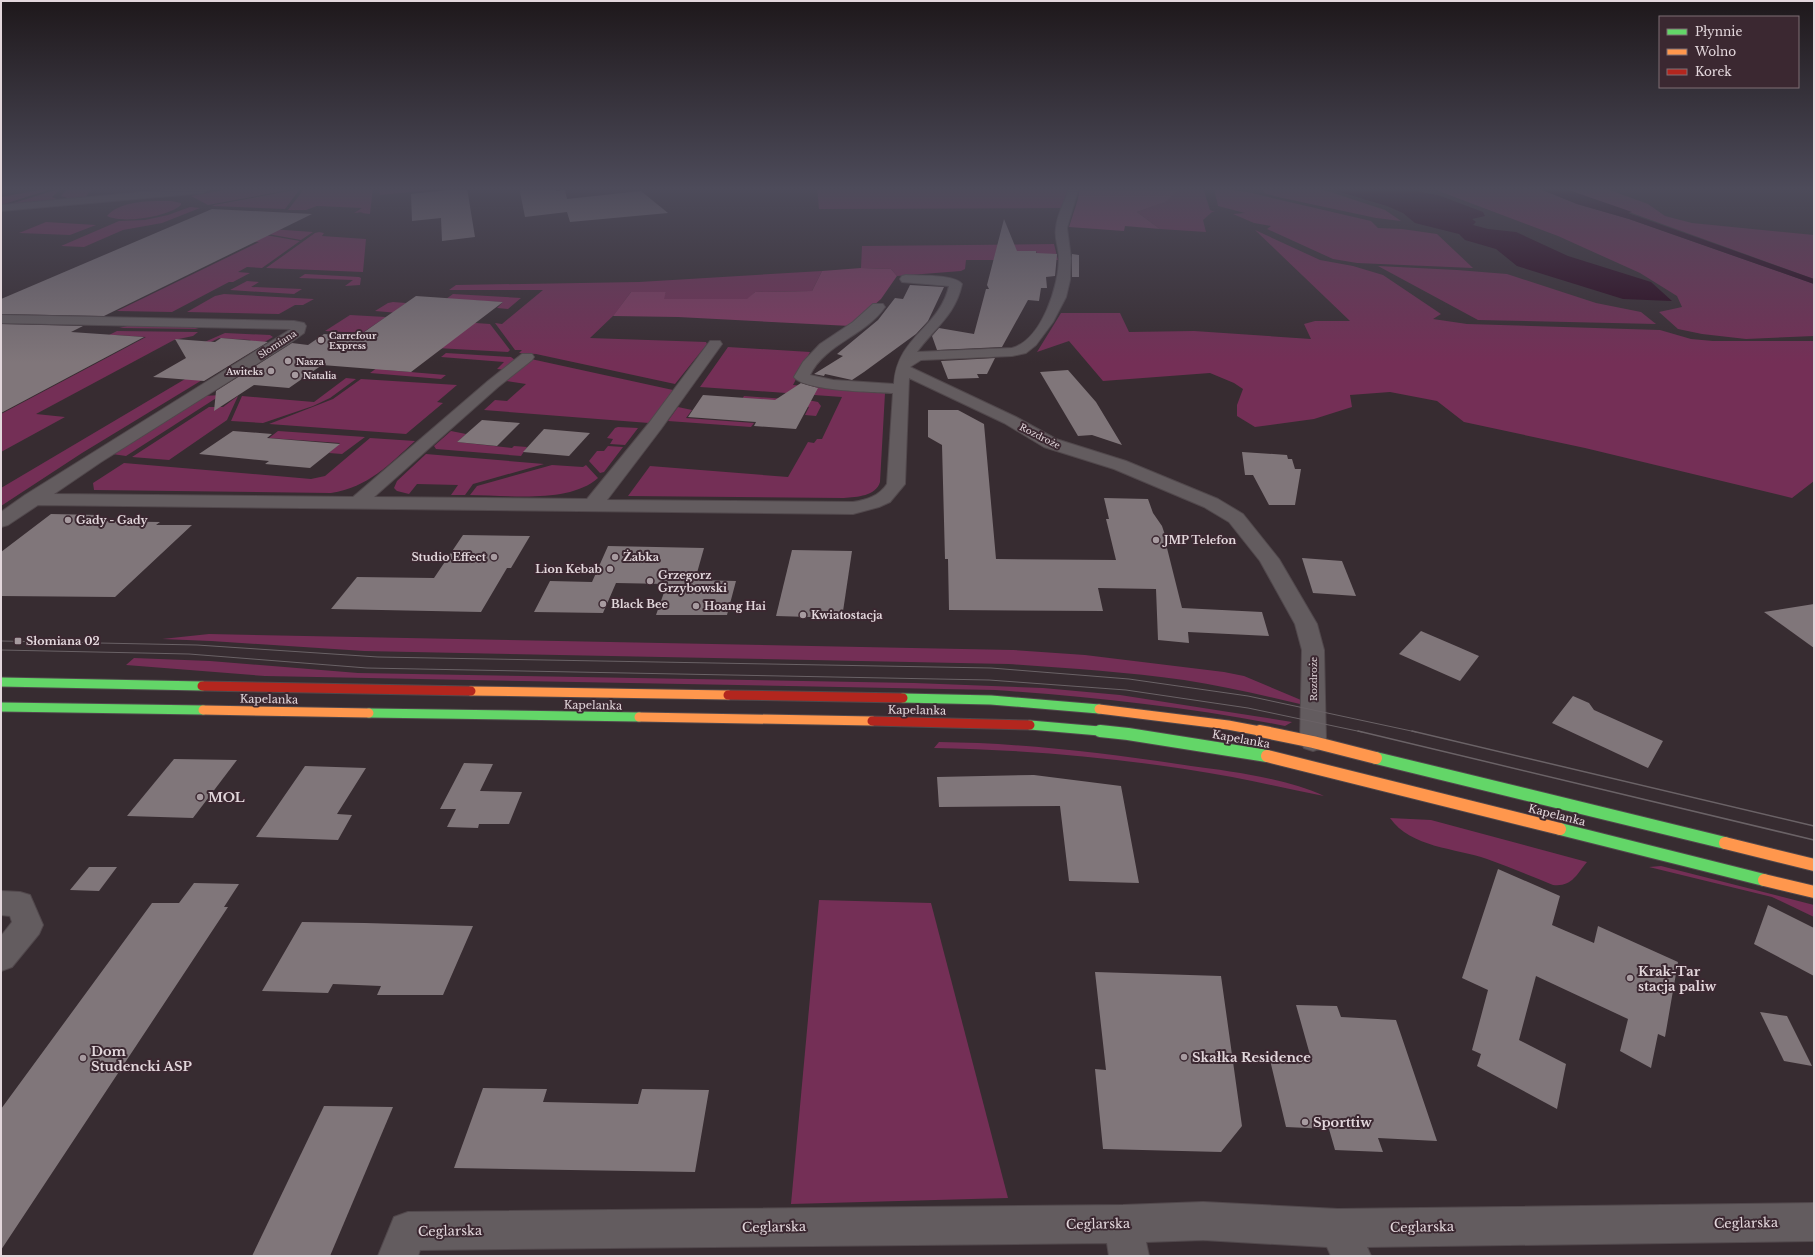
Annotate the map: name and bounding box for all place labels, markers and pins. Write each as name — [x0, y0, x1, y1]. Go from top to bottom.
place label: Carrefour Express — [329, 330, 377, 351]
marker: Carrefour Express — [316, 335, 326, 345]
marker: Nasza — [283, 356, 293, 366]
place label: Nasza — [296, 356, 325, 367]
place label: Awiteks — [225, 366, 263, 377]
marker: Awiteks — [266, 366, 276, 376]
marker: Natalia — [290, 370, 300, 380]
place label: Natalia — [303, 370, 337, 381]
place label: Gady - Gady — [76, 513, 149, 527]
marker: Gady - Gady — [63, 515, 73, 525]
place label: JMP Telefon — [1162, 533, 1236, 547]
marker: JMP Telefon — [1151, 535, 1161, 545]
place label: Żabka — [623, 549, 660, 564]
place label: Studio Effect — [411, 550, 487, 564]
marker: Studio Effect — [489, 552, 499, 562]
marker: Żabka — [610, 552, 620, 562]
place label: Lion Kebab — [535, 562, 602, 576]
marker: Lion Kebab — [605, 564, 615, 574]
place label: Grzegorz Grzybowski — [658, 568, 727, 595]
marker: Grzegorz Grzybowski — [645, 576, 655, 586]
place label: Black Bee — [611, 597, 668, 611]
marker: Black Bee — [598, 599, 608, 609]
place label: Hoang Hai — [704, 599, 766, 613]
marker: Hoang Hai — [691, 601, 701, 611]
place label: Kwiatostacja — [811, 608, 883, 622]
marker: Kwiatostacja — [798, 610, 808, 620]
place label: Słomiana 02 — [26, 634, 100, 648]
marker: Słomiana 02 — [13, 636, 23, 646]
place label: MOL — [208, 789, 245, 806]
marker: MOL — [195, 792, 205, 802]
place label: Krak-Tar stacja paliw — [1638, 963, 1717, 995]
marker: Krak-Tar stacja paliw — [1625, 973, 1635, 983]
place label: Dom Studencki ASP — [91, 1043, 193, 1075]
place label: Skałka Residence — [1192, 1049, 1311, 1066]
marker: Skałka Residence — [1179, 1052, 1189, 1062]
marker: Dom Studencki ASP — [78, 1053, 88, 1063]
place label: Sporttiw — [1313, 1114, 1372, 1131]
marker: Sporttiw — [1300, 1117, 1310, 1127]

